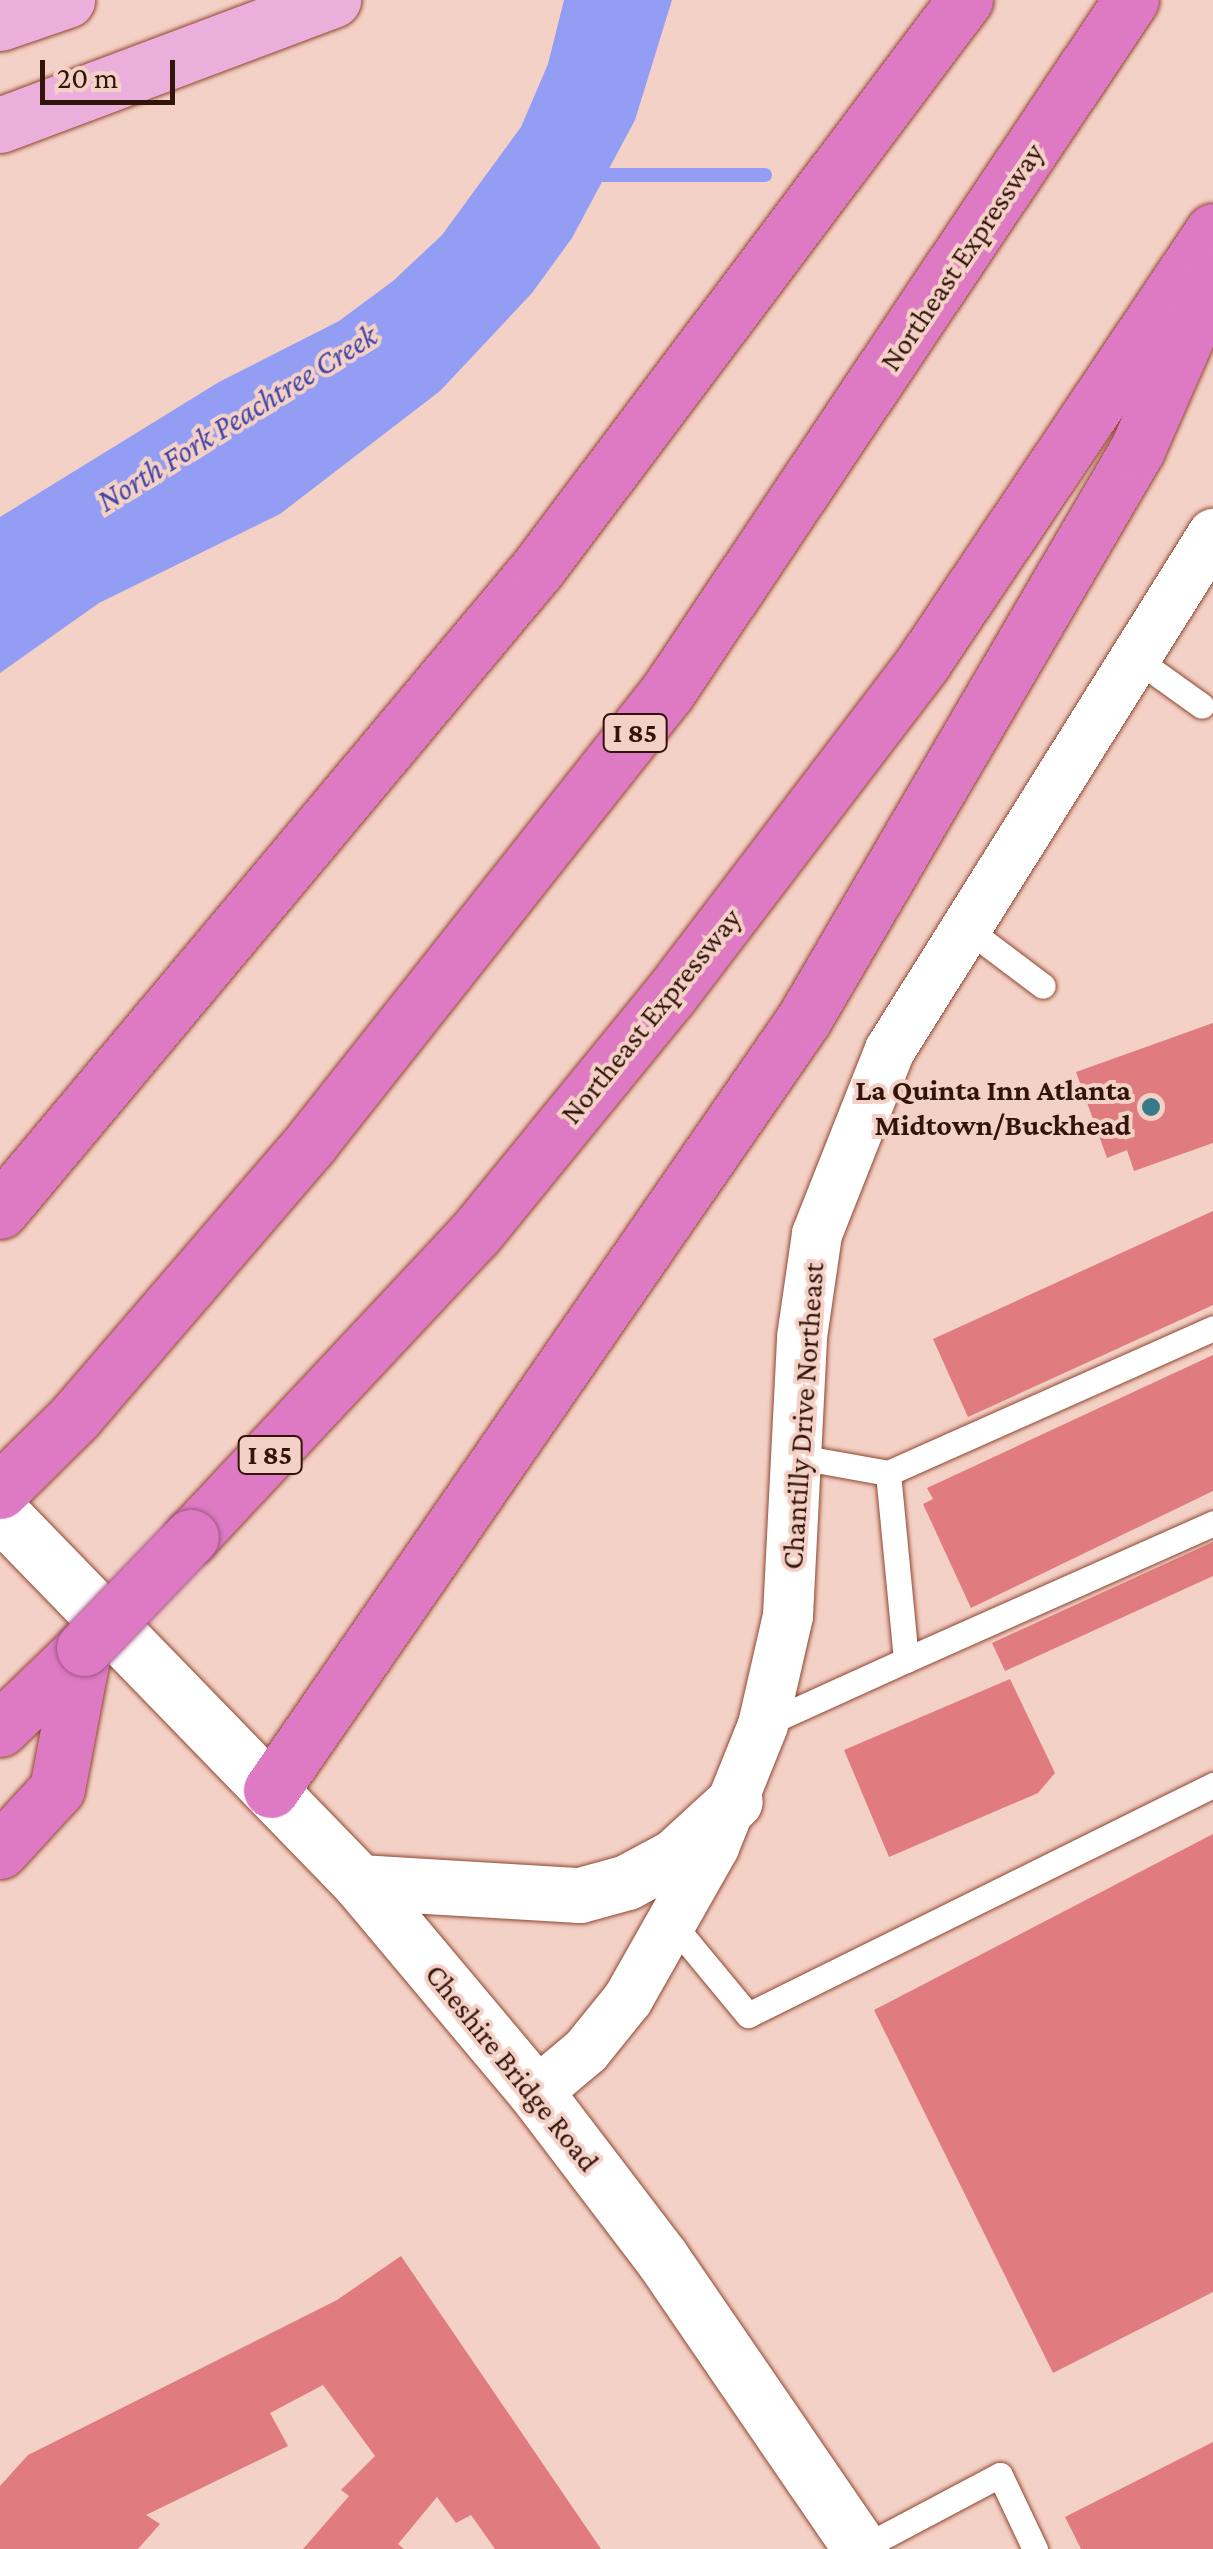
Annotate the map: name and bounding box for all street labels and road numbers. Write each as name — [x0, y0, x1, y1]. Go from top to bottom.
street label: Northeast Expressway — [872, 136, 1052, 378]
road number: I 85 — [602, 710, 668, 756]
street label: Northeast Expressway — [553, 901, 749, 1131]
street label: Chantilly Drive Northeast — [774, 1261, 832, 1571]
road number: I 85 — [238, 1432, 302, 1478]
street label: Cheshire Bridge Road — [417, 1957, 607, 2179]

